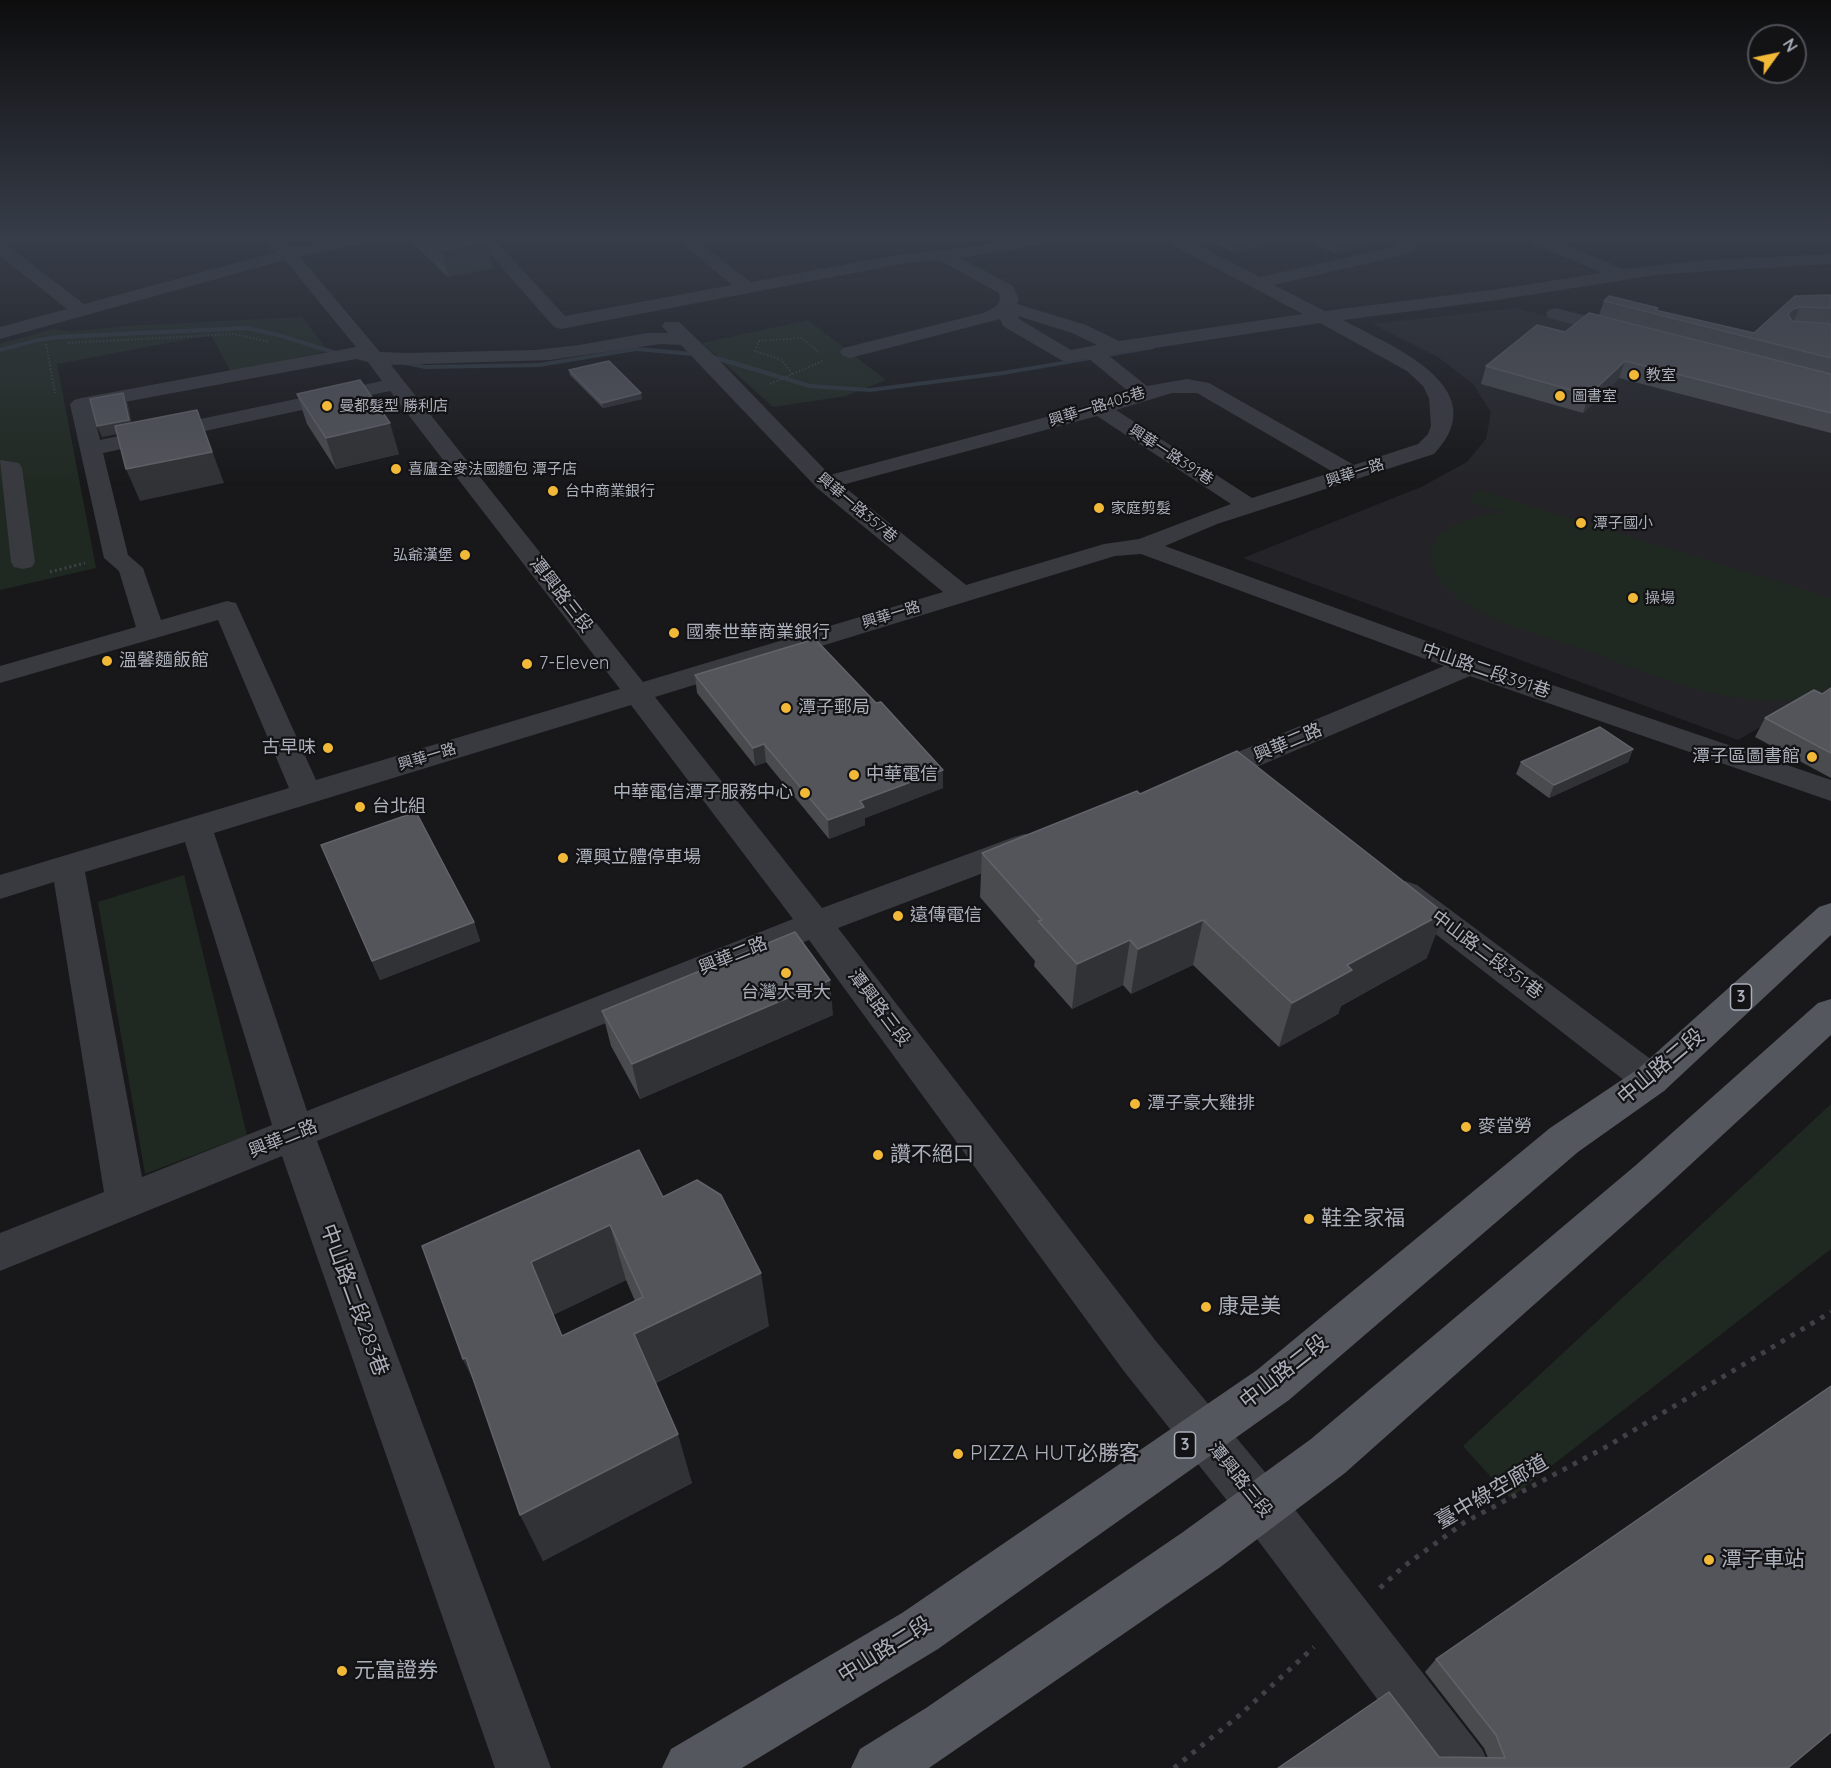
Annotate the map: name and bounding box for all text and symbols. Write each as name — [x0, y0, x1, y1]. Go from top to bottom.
north arrow — [1747, 24, 1807, 84]
text: N — [1779, 35, 1802, 56]
place label: 教室 — [1646, 366, 1676, 384]
marker: 教室 — [1627, 368, 1641, 382]
street label: 興華一路405巷 — [1047, 384, 1147, 430]
place label: 圖書室 — [1572, 387, 1617, 405]
marker: 圖書室 — [1553, 389, 1567, 403]
place label: 曼都髮型 勝利店 — [339, 397, 448, 415]
marker: 曼都髮型 勝利店 — [320, 399, 334, 413]
street label: 興華一路391巷 — [1125, 421, 1217, 489]
street label: 興華一路 — [1324, 455, 1386, 491]
place label: 喜廬全麥法國麵包 潭子店 — [408, 460, 577, 478]
marker: 喜廬全麥法國麵包 潭子店 — [389, 462, 403, 476]
street label: 興華一路357巷 — [813, 469, 901, 547]
place label: 台中商業銀行 — [565, 482, 655, 500]
marker: 台中商業銀行 — [546, 484, 560, 498]
place label: 家庭剪髮 — [1111, 499, 1171, 517]
marker: 家庭剪髮 — [1092, 501, 1106, 515]
place label: 潭子國小 — [1593, 514, 1653, 532]
marker: 潭子國小 — [1574, 516, 1588, 530]
place label: 弘爺漢堡 — [393, 546, 453, 564]
marker: 弘爺漢堡 — [458, 548, 472, 562]
street label: 潭興路三段 — [525, 553, 597, 637]
place label: 操場 — [1645, 589, 1675, 607]
marker: 操場 — [1626, 591, 1640, 605]
street label: 興華一路 — [860, 598, 922, 632]
place label: 國泰世華商業銀行 — [686, 622, 830, 644]
marker: 國泰世華商業銀行 — [667, 626, 681, 640]
street label: 中山路二段391巷 — [1419, 639, 1553, 703]
place label: 溫馨麵飯館 — [119, 650, 209, 672]
place label: 7-Eleven — [539, 653, 610, 675]
marker: 溫馨麵飯館 — [100, 654, 114, 668]
marker: 7-Eleven — [520, 657, 534, 671]
place label: 潭子郵局 — [798, 697, 870, 719]
marker: 潭子郵局 — [779, 701, 793, 715]
street label: 興華二路 — [1251, 719, 1325, 767]
place label: 古早味 — [262, 737, 316, 759]
street label: 興華一路 — [396, 740, 458, 774]
marker: 古早味 — [321, 741, 335, 755]
place label: 潭子區圖書館 — [1692, 746, 1800, 768]
marker: 潭子區圖書館 — [1805, 750, 1819, 764]
place label: 中華電信 — [866, 764, 938, 786]
marker: 中華電信 — [847, 768, 861, 782]
place label: 中華電信潭子服務中心 — [613, 782, 793, 804]
marker: 中華電信潭子服務中心 — [798, 786, 812, 800]
place label: 台北組 — [372, 796, 426, 818]
marker: 台北組 — [353, 800, 367, 814]
place label: 潭興立體停車場 — [575, 847, 701, 869]
marker: 潭興立體停車場 — [556, 851, 570, 865]
place label: 遠傳電信 — [910, 905, 982, 927]
street label: 中山路二段351巷 — [1427, 906, 1547, 1004]
marker: 遠傳電信 — [891, 909, 905, 923]
street label: 興華二路 — [696, 933, 770, 979]
marker: 台灣大哥大 — [779, 966, 793, 980]
street label: 潭興路三段 — [843, 966, 915, 1050]
place label: 台灣大哥大 — [741, 982, 831, 1004]
road number: 3 — [1730, 984, 1752, 1010]
street label: 中山路二段 — [1613, 1024, 1709, 1110]
place label: 潭子豪大雞排 — [1147, 1093, 1255, 1115]
marker: 潭子豪大雞排 — [1128, 1097, 1142, 1111]
street label: 興華二路 — [246, 1116, 320, 1162]
place label: 麥當勞 — [1478, 1116, 1532, 1138]
marker: 麥當勞 — [1459, 1120, 1473, 1134]
place label: 讚不絕口 — [890, 1142, 974, 1168]
marker: 讚不絕口 — [871, 1148, 885, 1162]
place label: 鞋全家福 — [1321, 1206, 1405, 1232]
marker: 鞋全家福 — [1302, 1212, 1316, 1226]
street label: 中山路二段283巷 — [315, 1221, 393, 1379]
place label: 康是美 — [1218, 1294, 1281, 1320]
marker: 康是美 — [1199, 1300, 1213, 1314]
street label: 中山路二段 — [1235, 1330, 1333, 1414]
road number: 3 — [1174, 1432, 1196, 1458]
street label: 潭興路三段 — [1203, 1438, 1277, 1522]
place label: PIZZA HUT必勝客 — [970, 1441, 1140, 1467]
marker: PIZZA HUT必勝客 — [951, 1447, 965, 1461]
street label: 臺中綠空廊道 — [1431, 1450, 1553, 1534]
place label: 潭子車站 — [1721, 1547, 1805, 1573]
marker: 潭子車站 — [1702, 1553, 1716, 1567]
street label: 中山路二段 — [834, 1611, 936, 1689]
place label: 元富證券 — [354, 1658, 438, 1684]
marker: 元富證券 — [335, 1664, 349, 1678]

